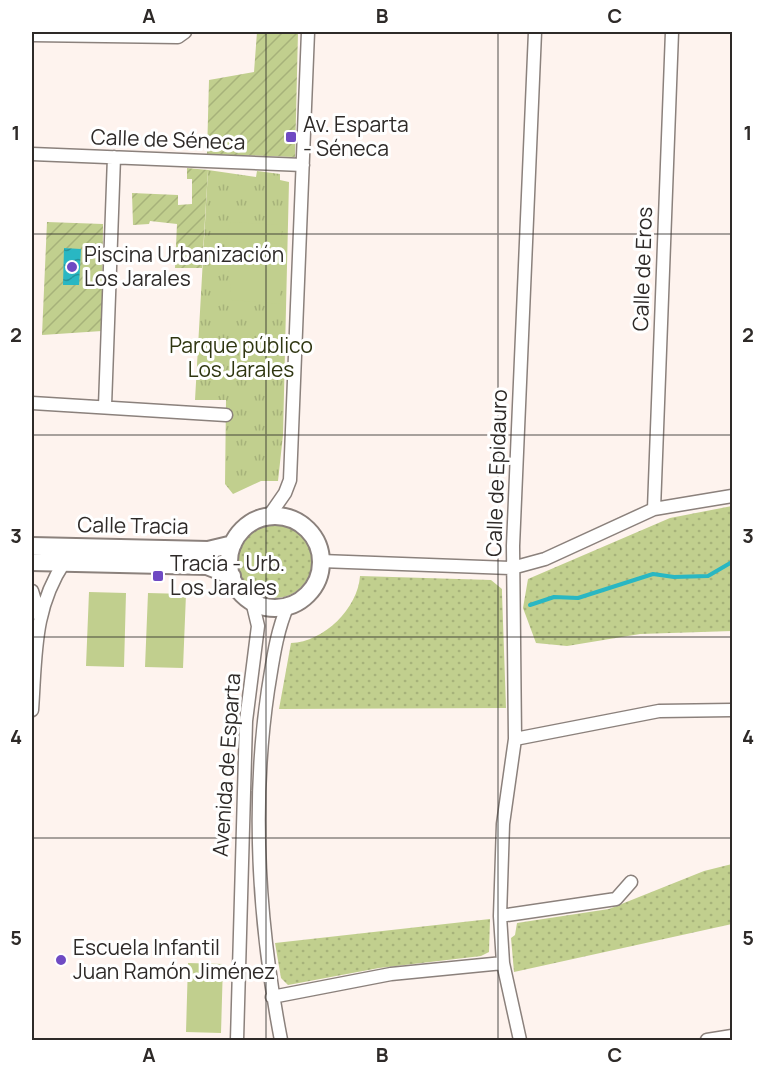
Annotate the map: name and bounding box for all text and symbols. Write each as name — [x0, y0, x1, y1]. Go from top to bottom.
text: A — [142, 2, 156, 29]
text: B — [376, 2, 389, 29]
text: C — [608, 2, 622, 29]
place label: Av. Esparta - Séneca — [303, 110, 409, 162]
text: 1 — [12, 119, 20, 146]
text: 1 — [744, 119, 752, 146]
street label: Calle de Séneca — [90, 122, 246, 156]
marker: Av. Esparta - Séneca — [284, 130, 298, 144]
street label: Calle de Eros — [626, 206, 658, 332]
place label: Piscina Urbanización Los Jarales — [84, 240, 284, 292]
marker: Piscina Urbanización Los Jarales — [65, 260, 79, 274]
text: 2 — [10, 321, 22, 348]
text: 2 — [742, 321, 754, 348]
park label: Parque público Los Jarales — [169, 331, 313, 383]
street label: Calle de Epidauro — [479, 389, 513, 557]
street label: Calle Tracia — [77, 510, 189, 540]
text: 3 — [10, 522, 22, 549]
text: 3 — [742, 522, 754, 549]
place label: Tracia - Urb. Los Jarales — [170, 549, 285, 601]
marker: Tracia - Urb. Los Jarales — [151, 569, 165, 583]
street label: Avenida de Esparta — [206, 672, 246, 858]
text: 4 — [10, 723, 22, 750]
text: 4 — [742, 723, 754, 750]
text: 5 — [10, 924, 22, 951]
text: 5 — [742, 924, 754, 951]
place label: Escuela Infantil Juan Ramón Jiménez — [73, 933, 276, 985]
marker: Escuela Infantil Juan Ramón Jiménez — [54, 953, 68, 967]
text: A — [142, 1041, 156, 1068]
text: B — [376, 1041, 389, 1068]
text: C — [608, 1041, 622, 1068]

